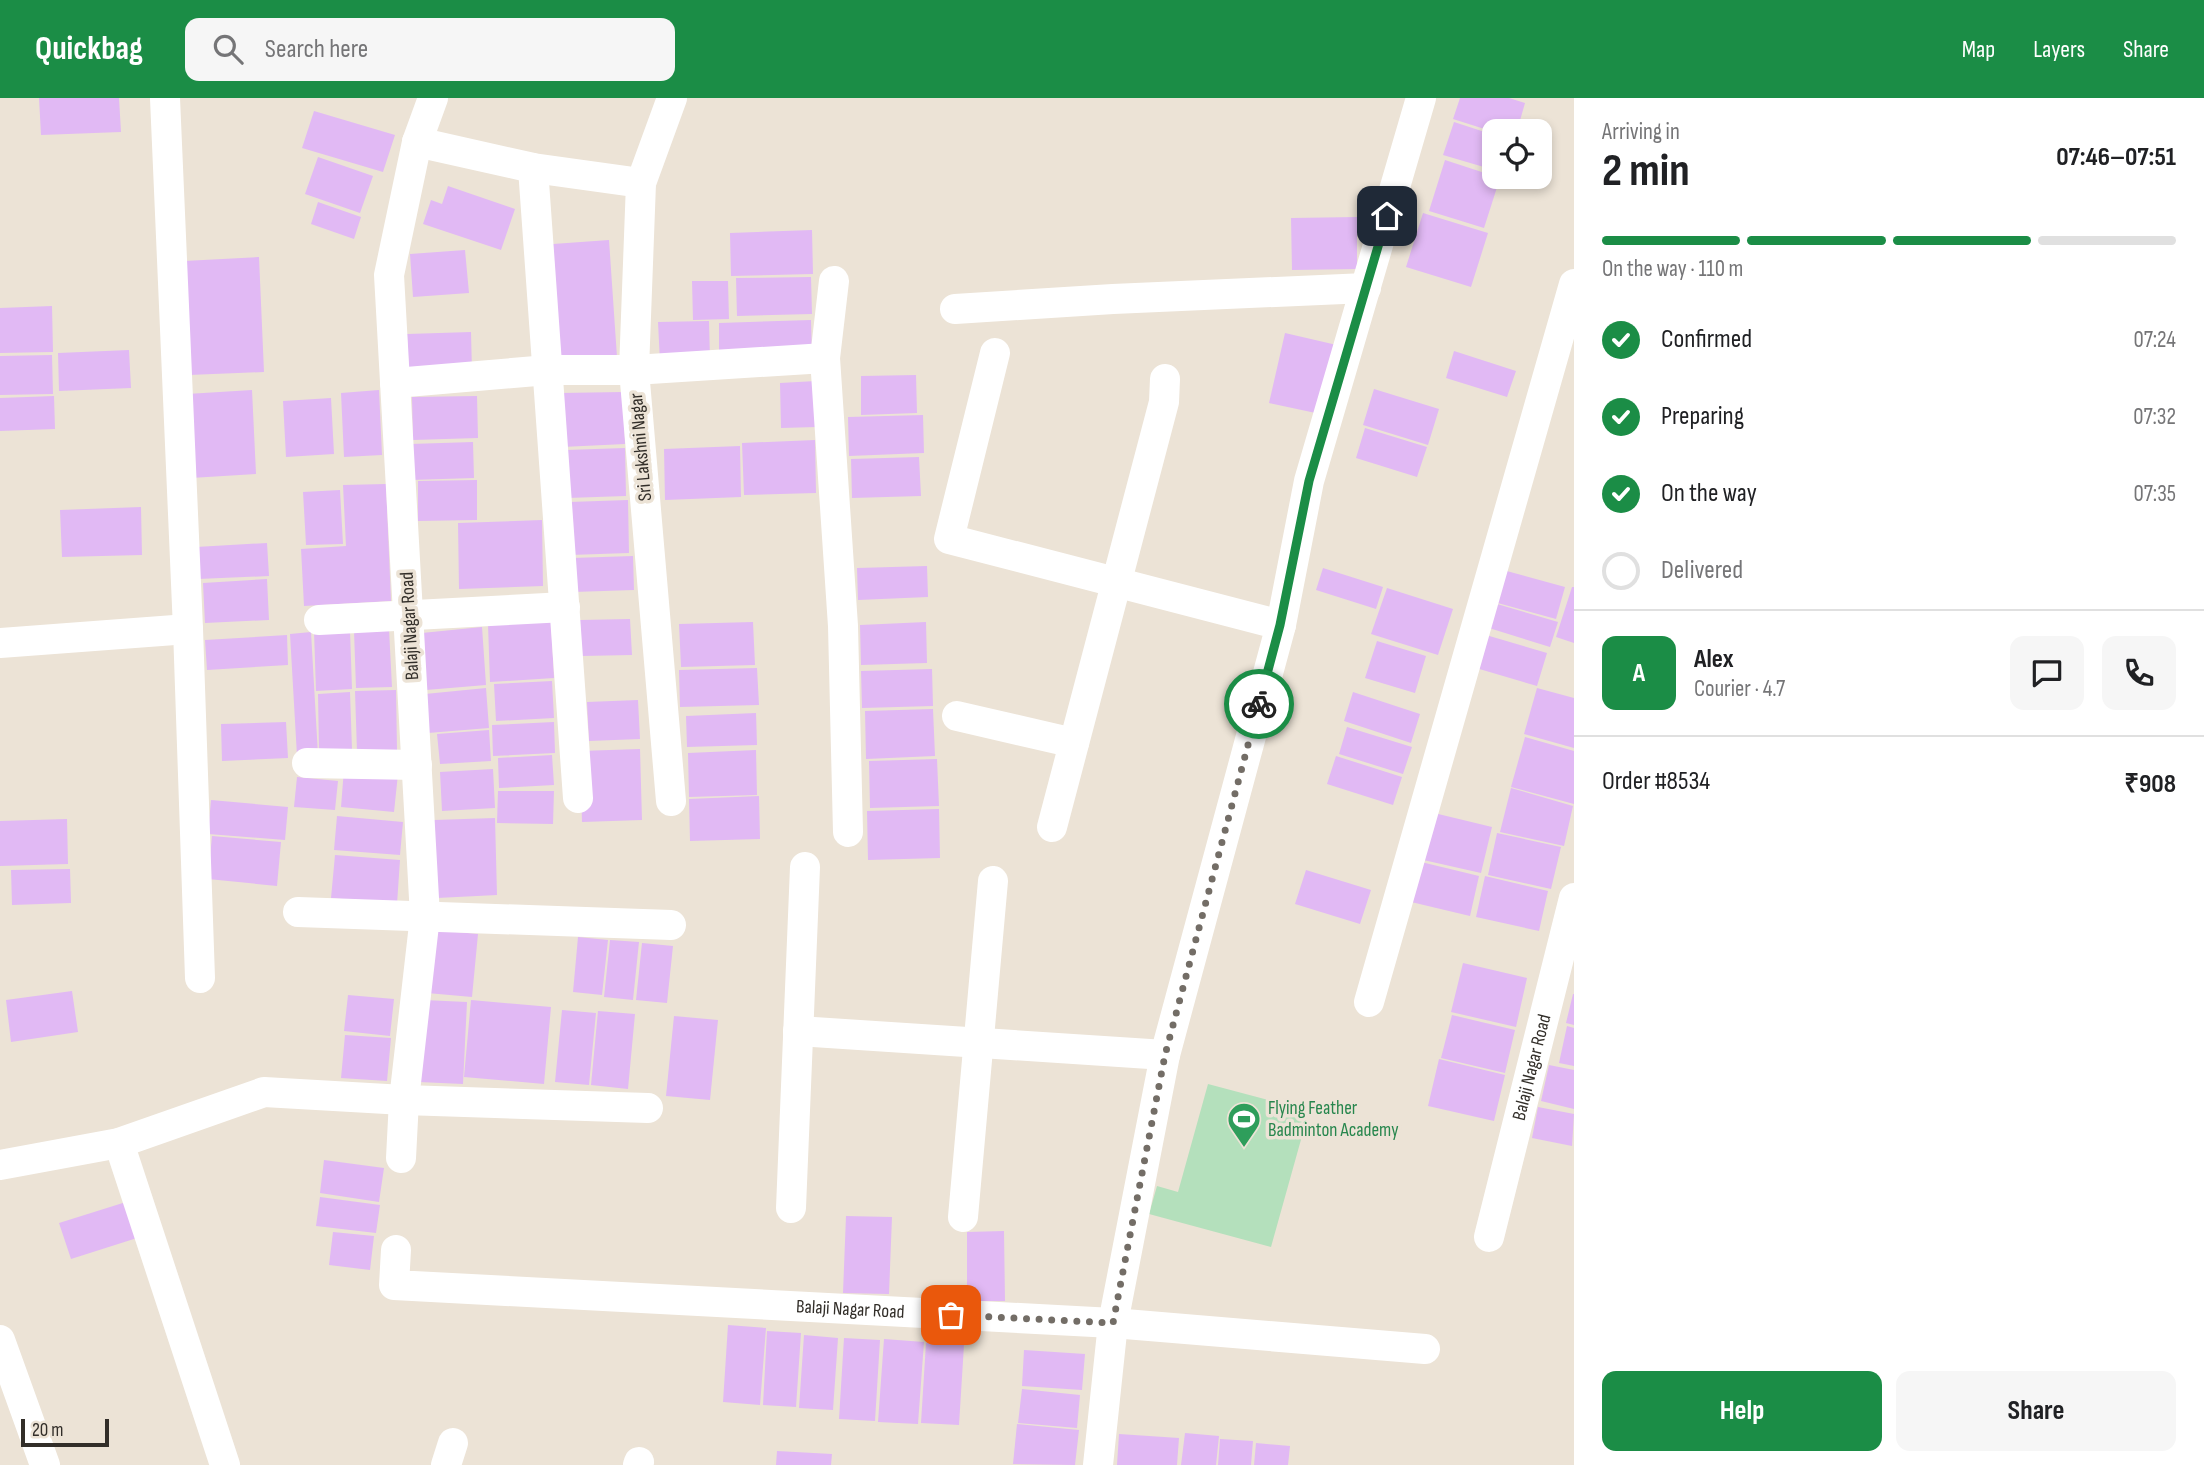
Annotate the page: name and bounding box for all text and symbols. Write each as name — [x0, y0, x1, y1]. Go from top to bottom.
search box — [185, 18, 675, 81]
text: Quickbag — [35, 29, 143, 69]
icon: search — [209, 30, 247, 68]
text: Search here — [265, 34, 368, 65]
text: Map — [1962, 35, 1995, 64]
text: Layers — [2033, 35, 2085, 64]
text: Share — [2123, 35, 2169, 64]
text: Arriving in — [1602, 118, 1680, 146]
map controls — [1482, 119, 1552, 189]
button: locate — [1482, 119, 1552, 189]
text: 07:46–07:51 — [2056, 142, 2176, 173]
text: 2 min — [1602, 144, 1690, 199]
pin — [1357, 186, 1417, 246]
icon: home — [1368, 197, 1406, 235]
text: On the way · 110 m — [1602, 255, 1743, 283]
icon: check — [1602, 321, 1640, 359]
text: Confirmed — [1661, 324, 1752, 355]
text: 07:24 — [2133, 326, 2176, 354]
street label: Sri Lakshni Nagar — [625, 392, 657, 502]
icon: check — [1602, 398, 1640, 436]
text: Preparing — [1661, 401, 1744, 432]
text: 07:32 — [2133, 403, 2176, 431]
icon: check — [1602, 475, 1640, 513]
text: On the way — [1661, 478, 1757, 509]
text: 07:35 — [2134, 480, 2176, 508]
text: Delivered — [1661, 555, 1743, 586]
street label: Balaji Nagar Road — [396, 571, 424, 681]
button: chat — [2010, 636, 2084, 710]
button: phone — [2102, 636, 2176, 710]
text: Alex — [1694, 644, 1734, 675]
text: A — [1633, 658, 1645, 689]
courier — [1224, 669, 1294, 739]
text: Courier · 4.7 — [1694, 675, 1785, 703]
icon: bike — [1240, 685, 1278, 723]
text: Order #8534 — [1602, 766, 1710, 797]
text: ₹908 — [2124, 769, 2176, 800]
street label: Balaji Nagar Road — [1507, 1012, 1556, 1123]
place label: Flying Feather Badminton Academy — [1268, 1097, 1399, 1142]
sports icon: Flying Feather Badminton Academy — [1225, 1100, 1263, 1149]
pin — [921, 1285, 981, 1345]
street label: Balaji Nagar Road — [795, 1295, 905, 1323]
icon: bag — [932, 1296, 970, 1334]
button: Help — [1602, 1371, 1882, 1451]
button: Share — [1896, 1371, 2176, 1451]
scale bar — [21, 1416, 108, 1448]
text: 20 m — [32, 1419, 64, 1442]

